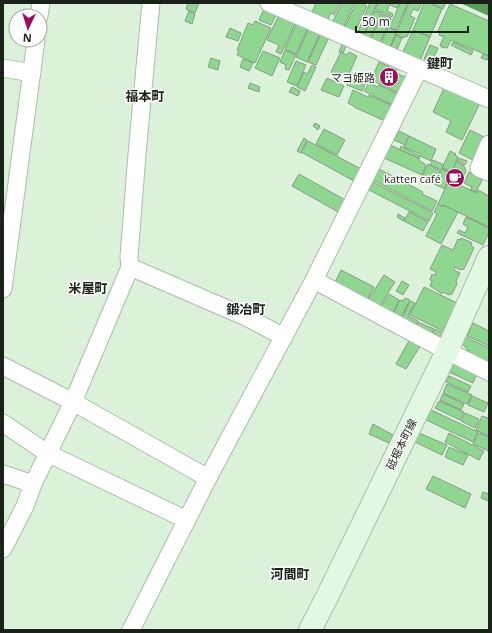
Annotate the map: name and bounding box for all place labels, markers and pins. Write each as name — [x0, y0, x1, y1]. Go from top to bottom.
building icon: マヨ姫路 — [378, 66, 400, 88]
place label: マヨ姫路 — [331, 70, 375, 85]
cafe icon: katten café — [444, 167, 466, 189]
place label: katten café — [384, 171, 441, 186]

